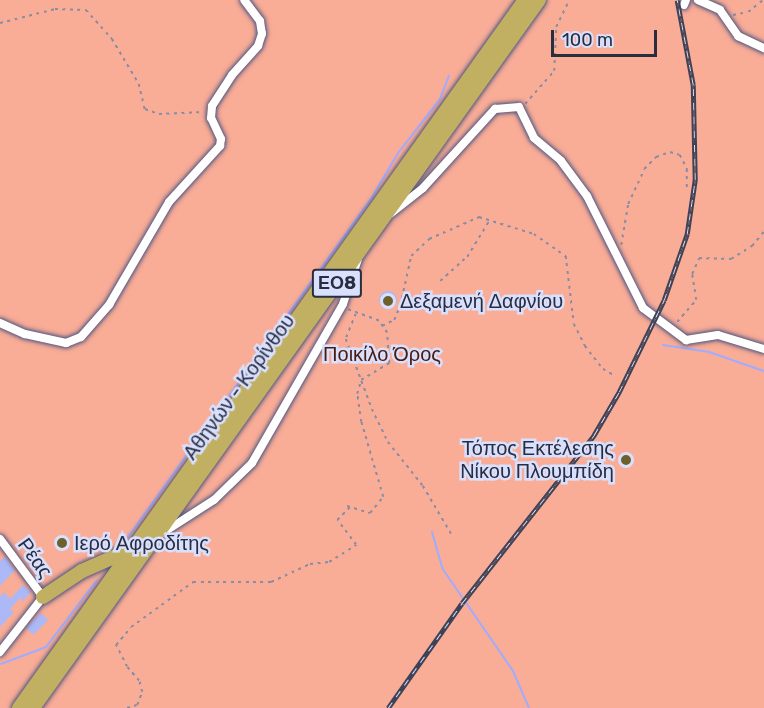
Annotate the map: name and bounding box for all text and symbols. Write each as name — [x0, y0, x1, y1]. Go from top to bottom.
scale bar — [554, 18, 660, 56]
text: 100 m — [562, 29, 613, 51]
road number: ΕΟ8 — [312, 268, 362, 298]
place label: Δεξαμενή Δαφνίου — [400, 289, 563, 313]
marker: Δεξαμενή Δαφνίου — [381, 294, 395, 308]
street label: Αθηνών - Κορίνθου — [178, 310, 300, 464]
park label: Ποικίλο Όρος — [323, 342, 441, 366]
place label: Τόπος Εκτέλεσης Νίκου Πλουμπίδη — [460, 436, 614, 483]
marker: Τόπος Εκτέλεσης Νίκου Πλουμπίδη — [619, 453, 633, 467]
place label: Ιερό Αφροδίτης — [74, 531, 209, 555]
street label: Ρέας — [13, 533, 57, 583]
marker: Ιερό Αφροδίτης — [55, 536, 69, 550]

